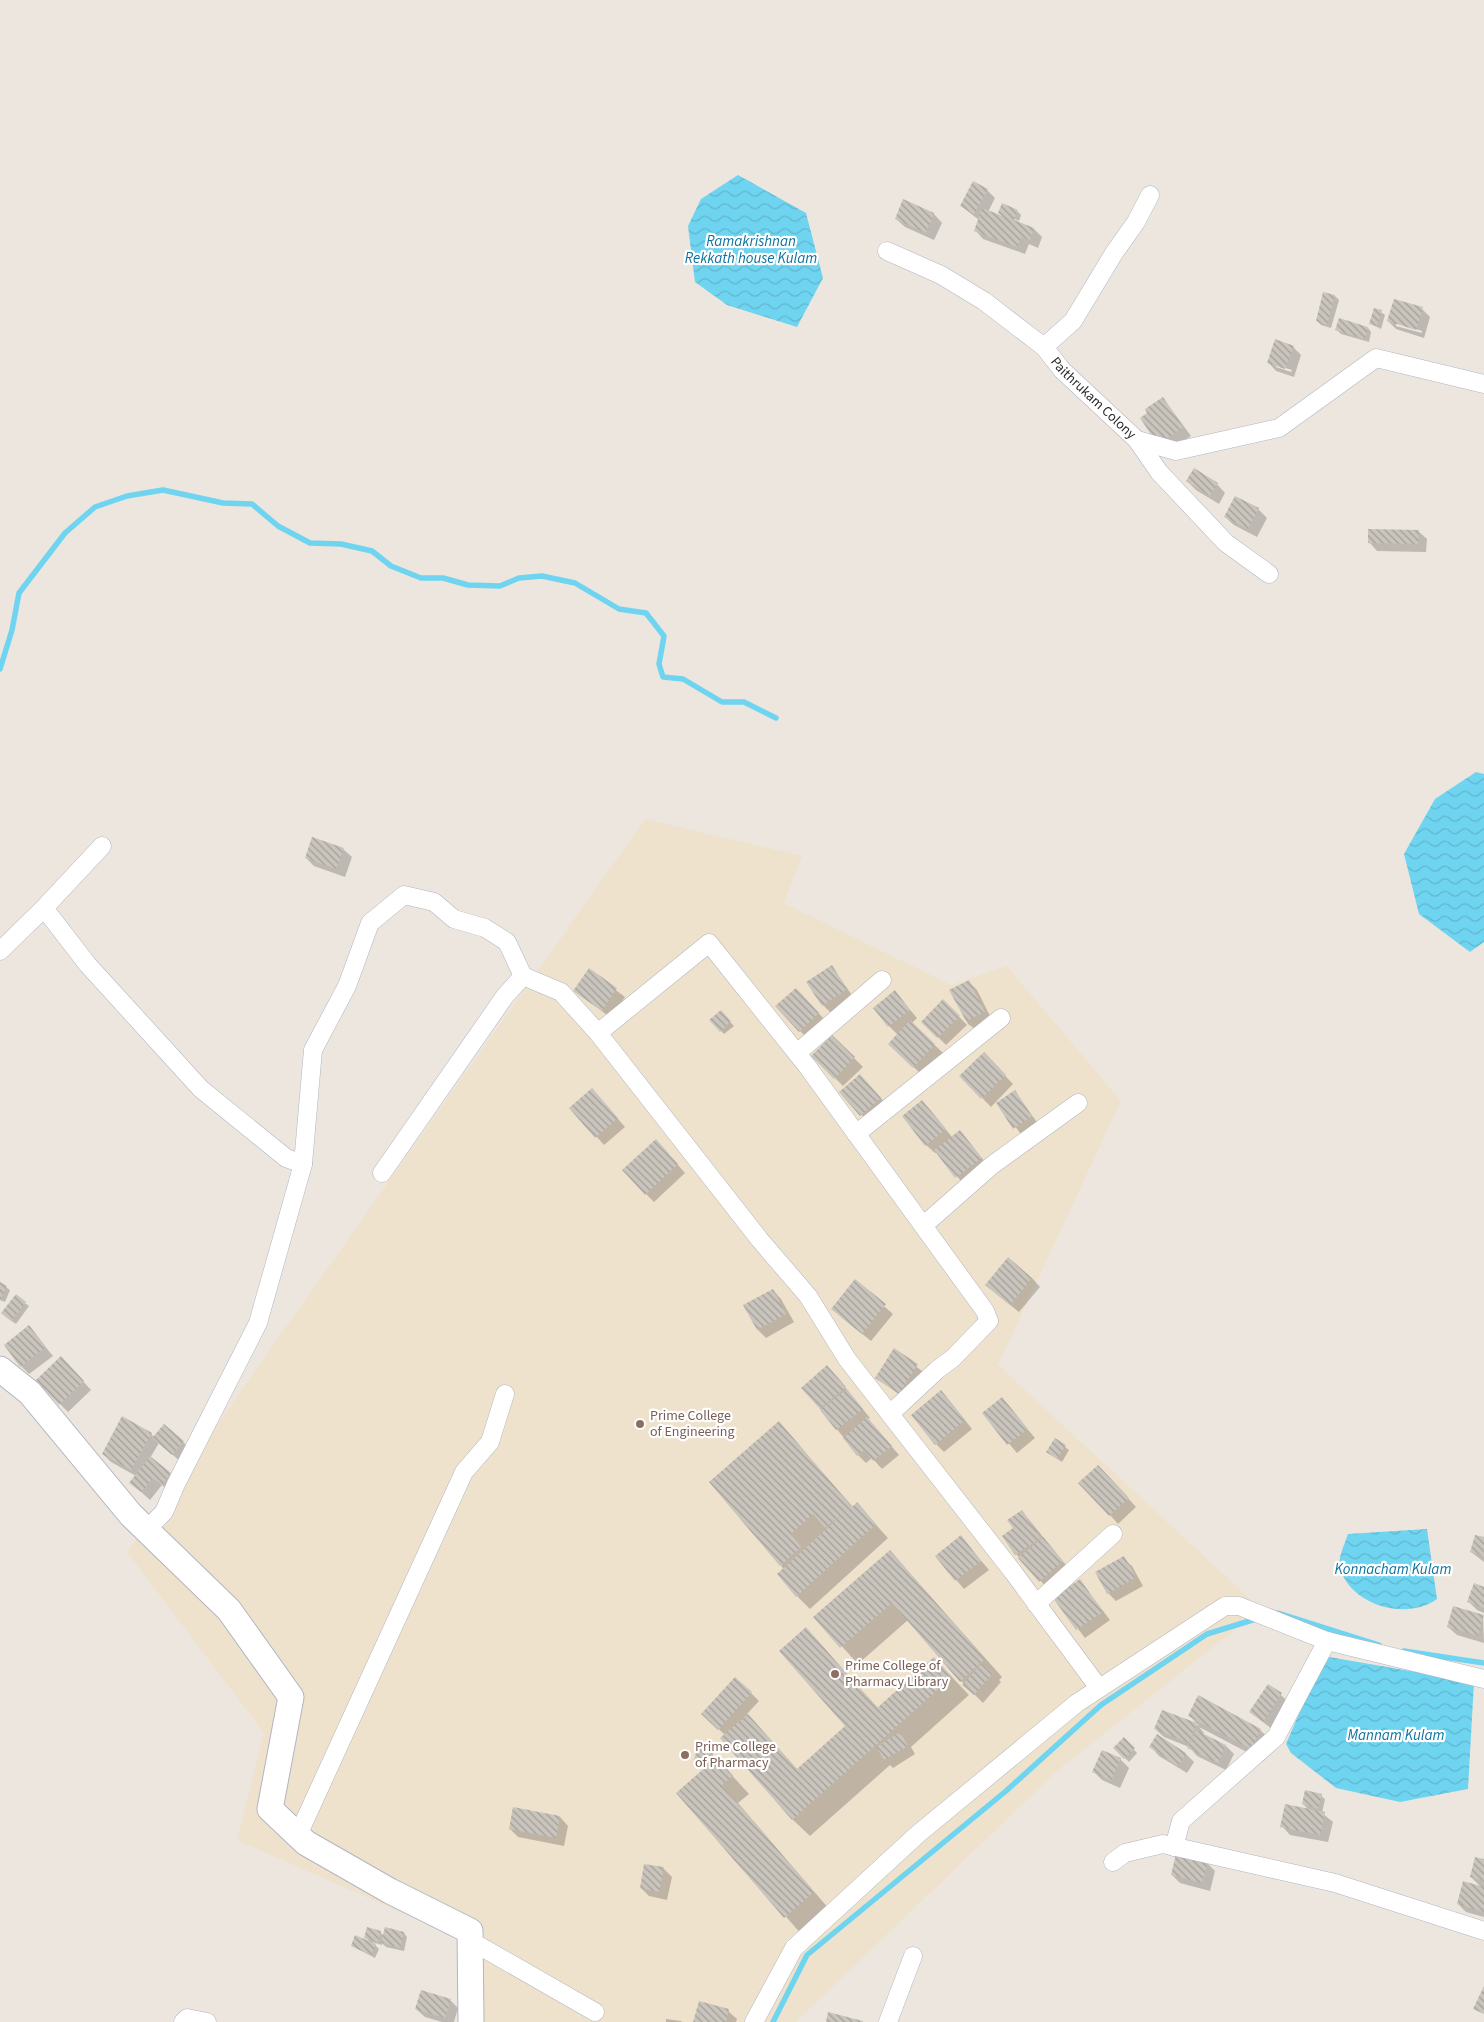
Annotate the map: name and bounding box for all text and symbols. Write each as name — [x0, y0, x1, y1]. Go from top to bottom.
water label: Ramakrishnan Rekkath house Kulam — [685, 231, 817, 269]
street label: Paithrukam Colony — [1046, 353, 1141, 444]
place label: Prime College of Engineering — [650, 1406, 735, 1442]
marker: Prime College of Engineering — [634, 1418, 646, 1430]
water label: Konnacham Kulam — [1335, 1559, 1451, 1580]
place label: Prime College of Pharmacy Library — [845, 1656, 949, 1692]
marker: Prime College of Pharmacy Library — [829, 1668, 841, 1680]
water label: Mannam Kulam — [1347, 1725, 1445, 1746]
place label: Prime College of Pharmacy — [695, 1737, 776, 1773]
marker: Prime College of Pharmacy — [679, 1749, 691, 1761]

